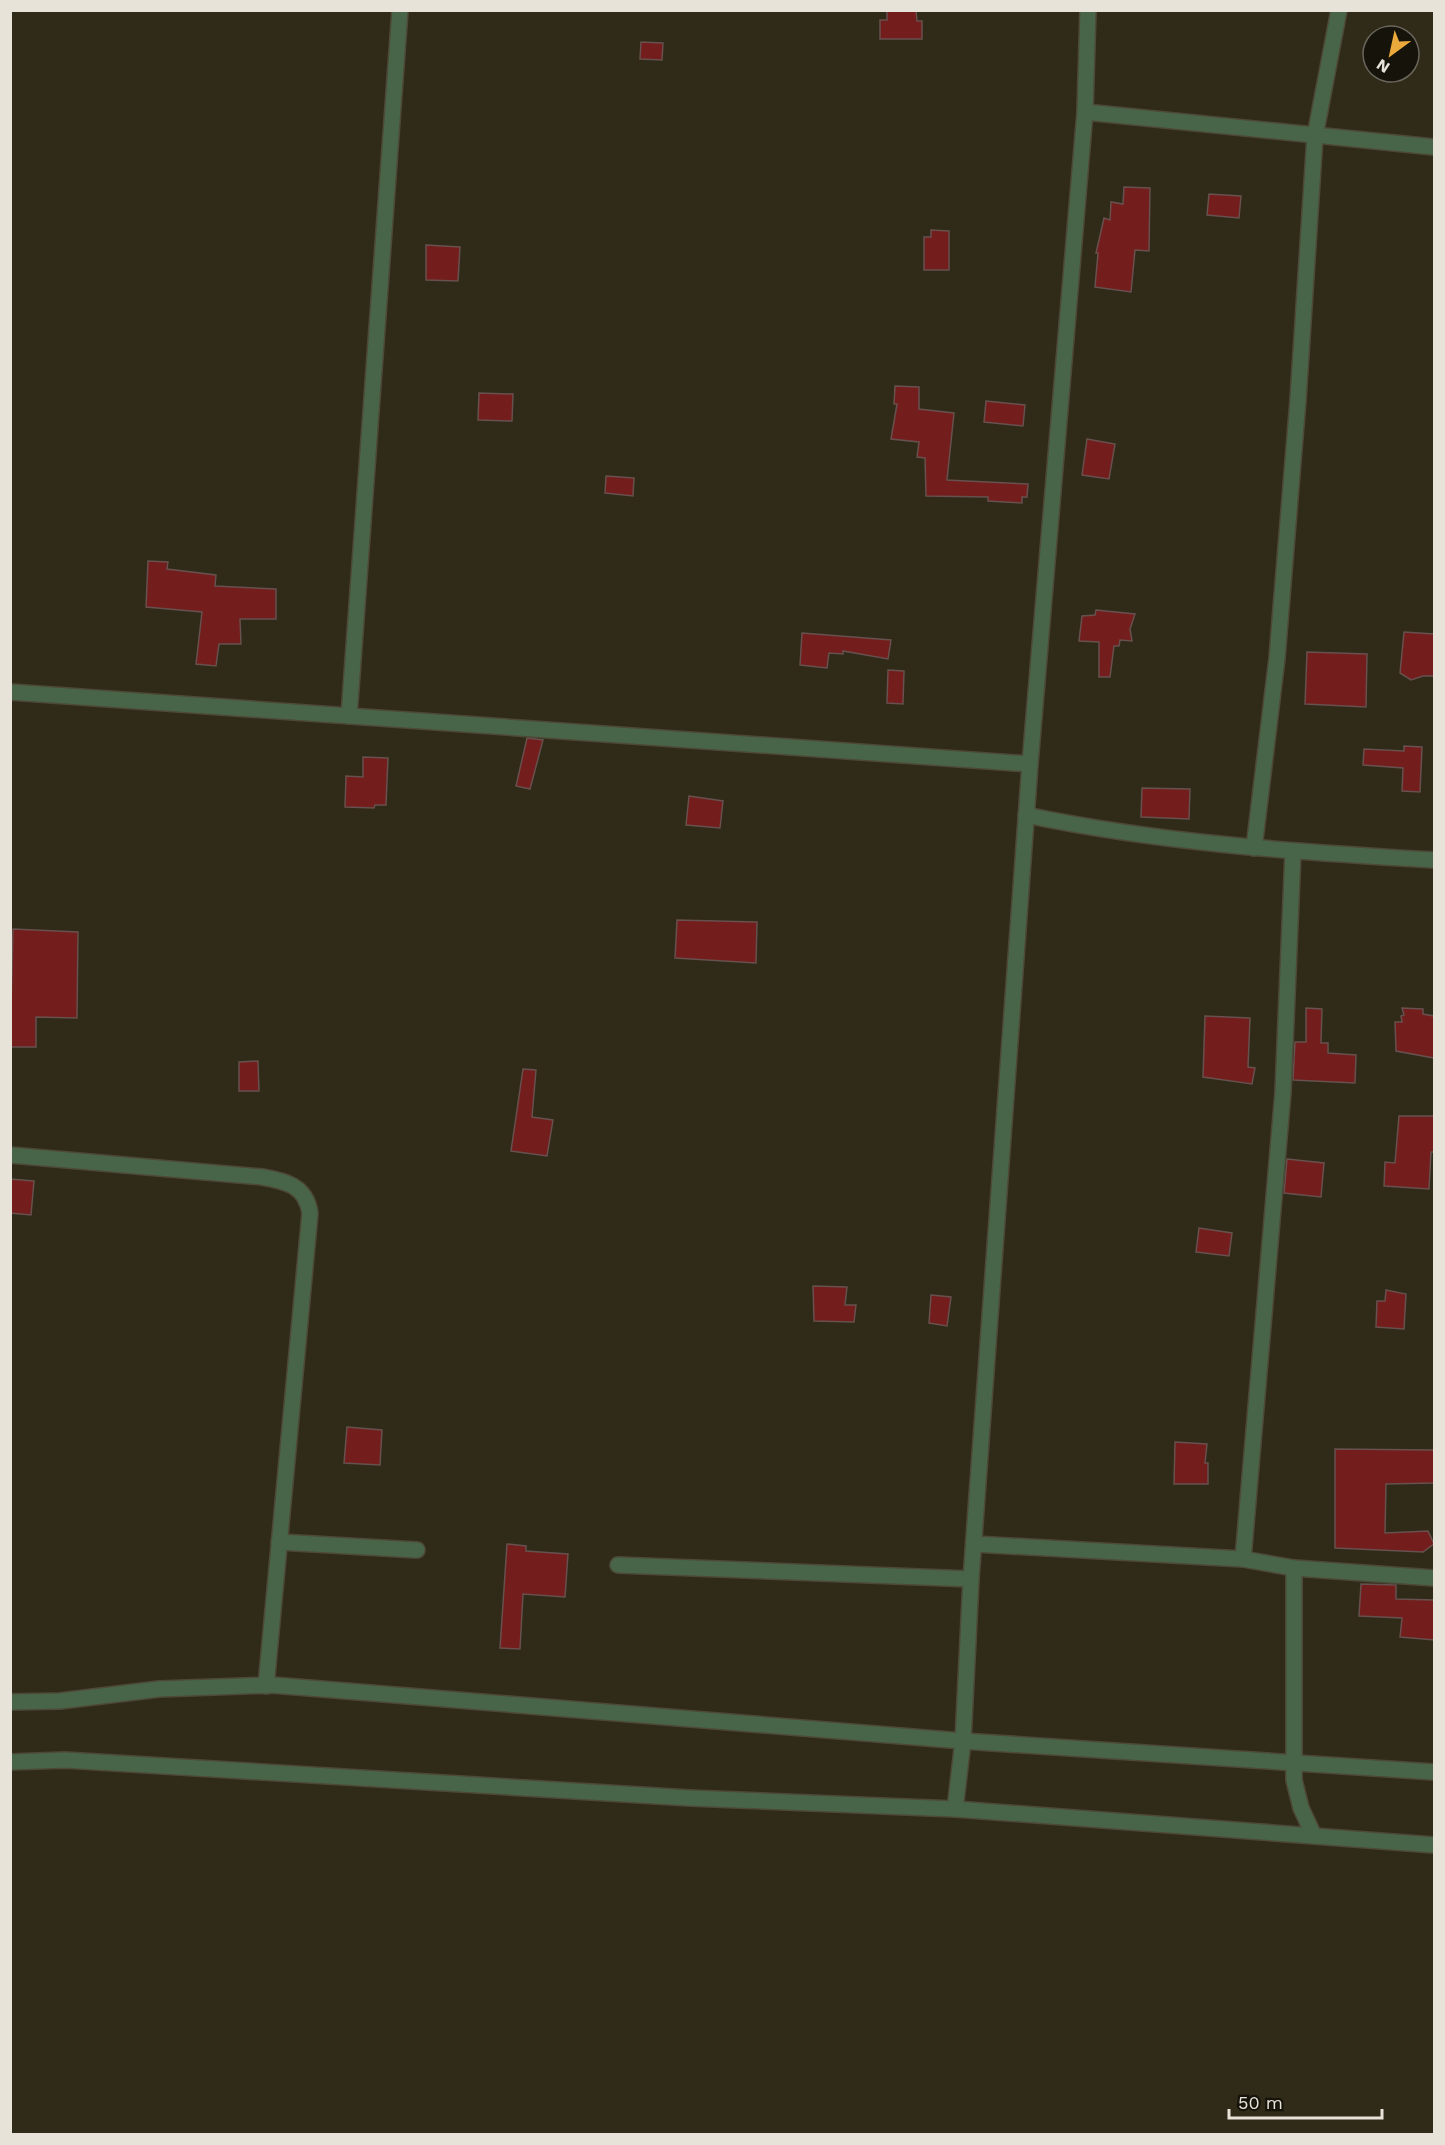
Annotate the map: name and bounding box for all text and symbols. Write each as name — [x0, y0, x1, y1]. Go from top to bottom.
north arrow — [1361, 24, 1421, 84]
text: N — [1373, 55, 1393, 77]
scale bar — [1229, 2082, 1382, 2120]
text: 50 m — [1238, 2092, 1283, 2113]

